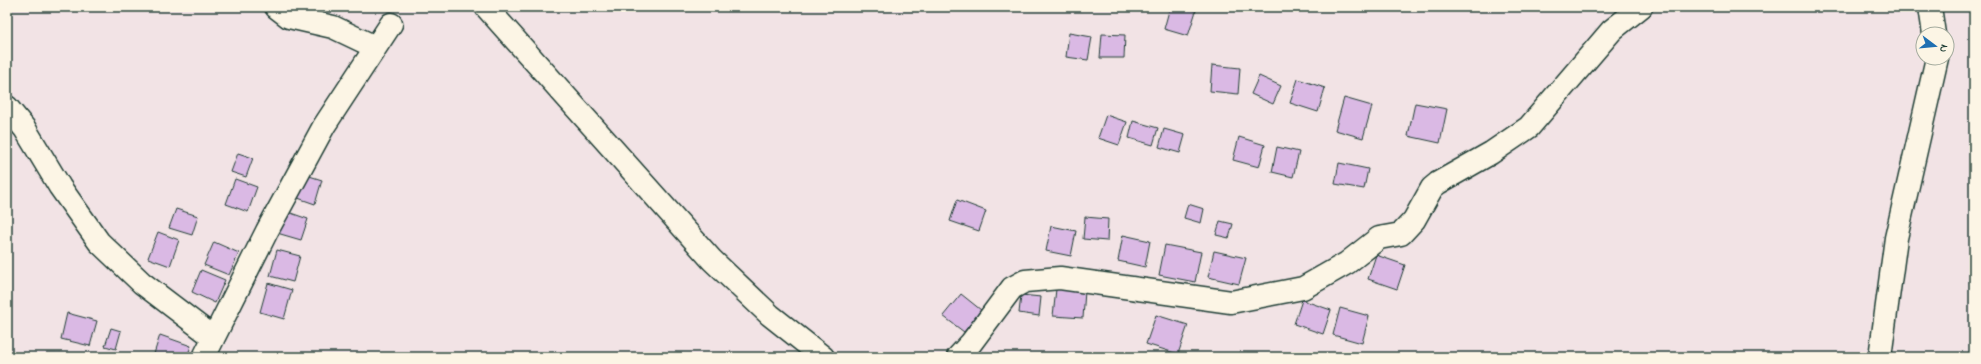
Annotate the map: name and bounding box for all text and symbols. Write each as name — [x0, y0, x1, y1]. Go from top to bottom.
north arrow — [1915, 26, 1955, 66]
text: N — [1935, 43, 1952, 54]

